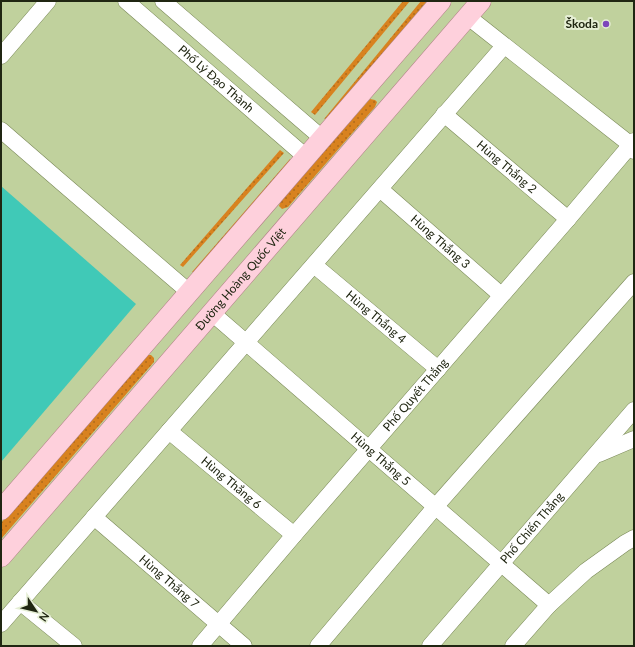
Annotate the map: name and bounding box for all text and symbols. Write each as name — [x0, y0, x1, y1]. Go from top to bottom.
place label: Škoda — [566, 16, 598, 31]
marker: Škoda — [601, 19, 611, 29]
street label: Phố Lý Đạo Thành — [175, 42, 257, 115]
street label: Hùng Thắng 2 — [474, 137, 540, 196]
street label: Hùng Thắng 3 — [408, 211, 473, 271]
street label: Đường Hoàng Quốc Việt — [192, 224, 289, 333]
street label: Hùng Thắng 4 — [343, 287, 410, 346]
street label: Phố Quyết Thắng — [379, 355, 451, 434]
street label: Hùng Thắng 5 — [348, 429, 414, 489]
street label: Hùng Thắng 6 — [198, 453, 265, 512]
street label: Phố Chiến Thắng — [497, 489, 567, 567]
street label: Hùng Thắng 7 — [136, 551, 202, 611]
north arrow — [16, 591, 56, 631]
text: N — [37, 610, 52, 624]

